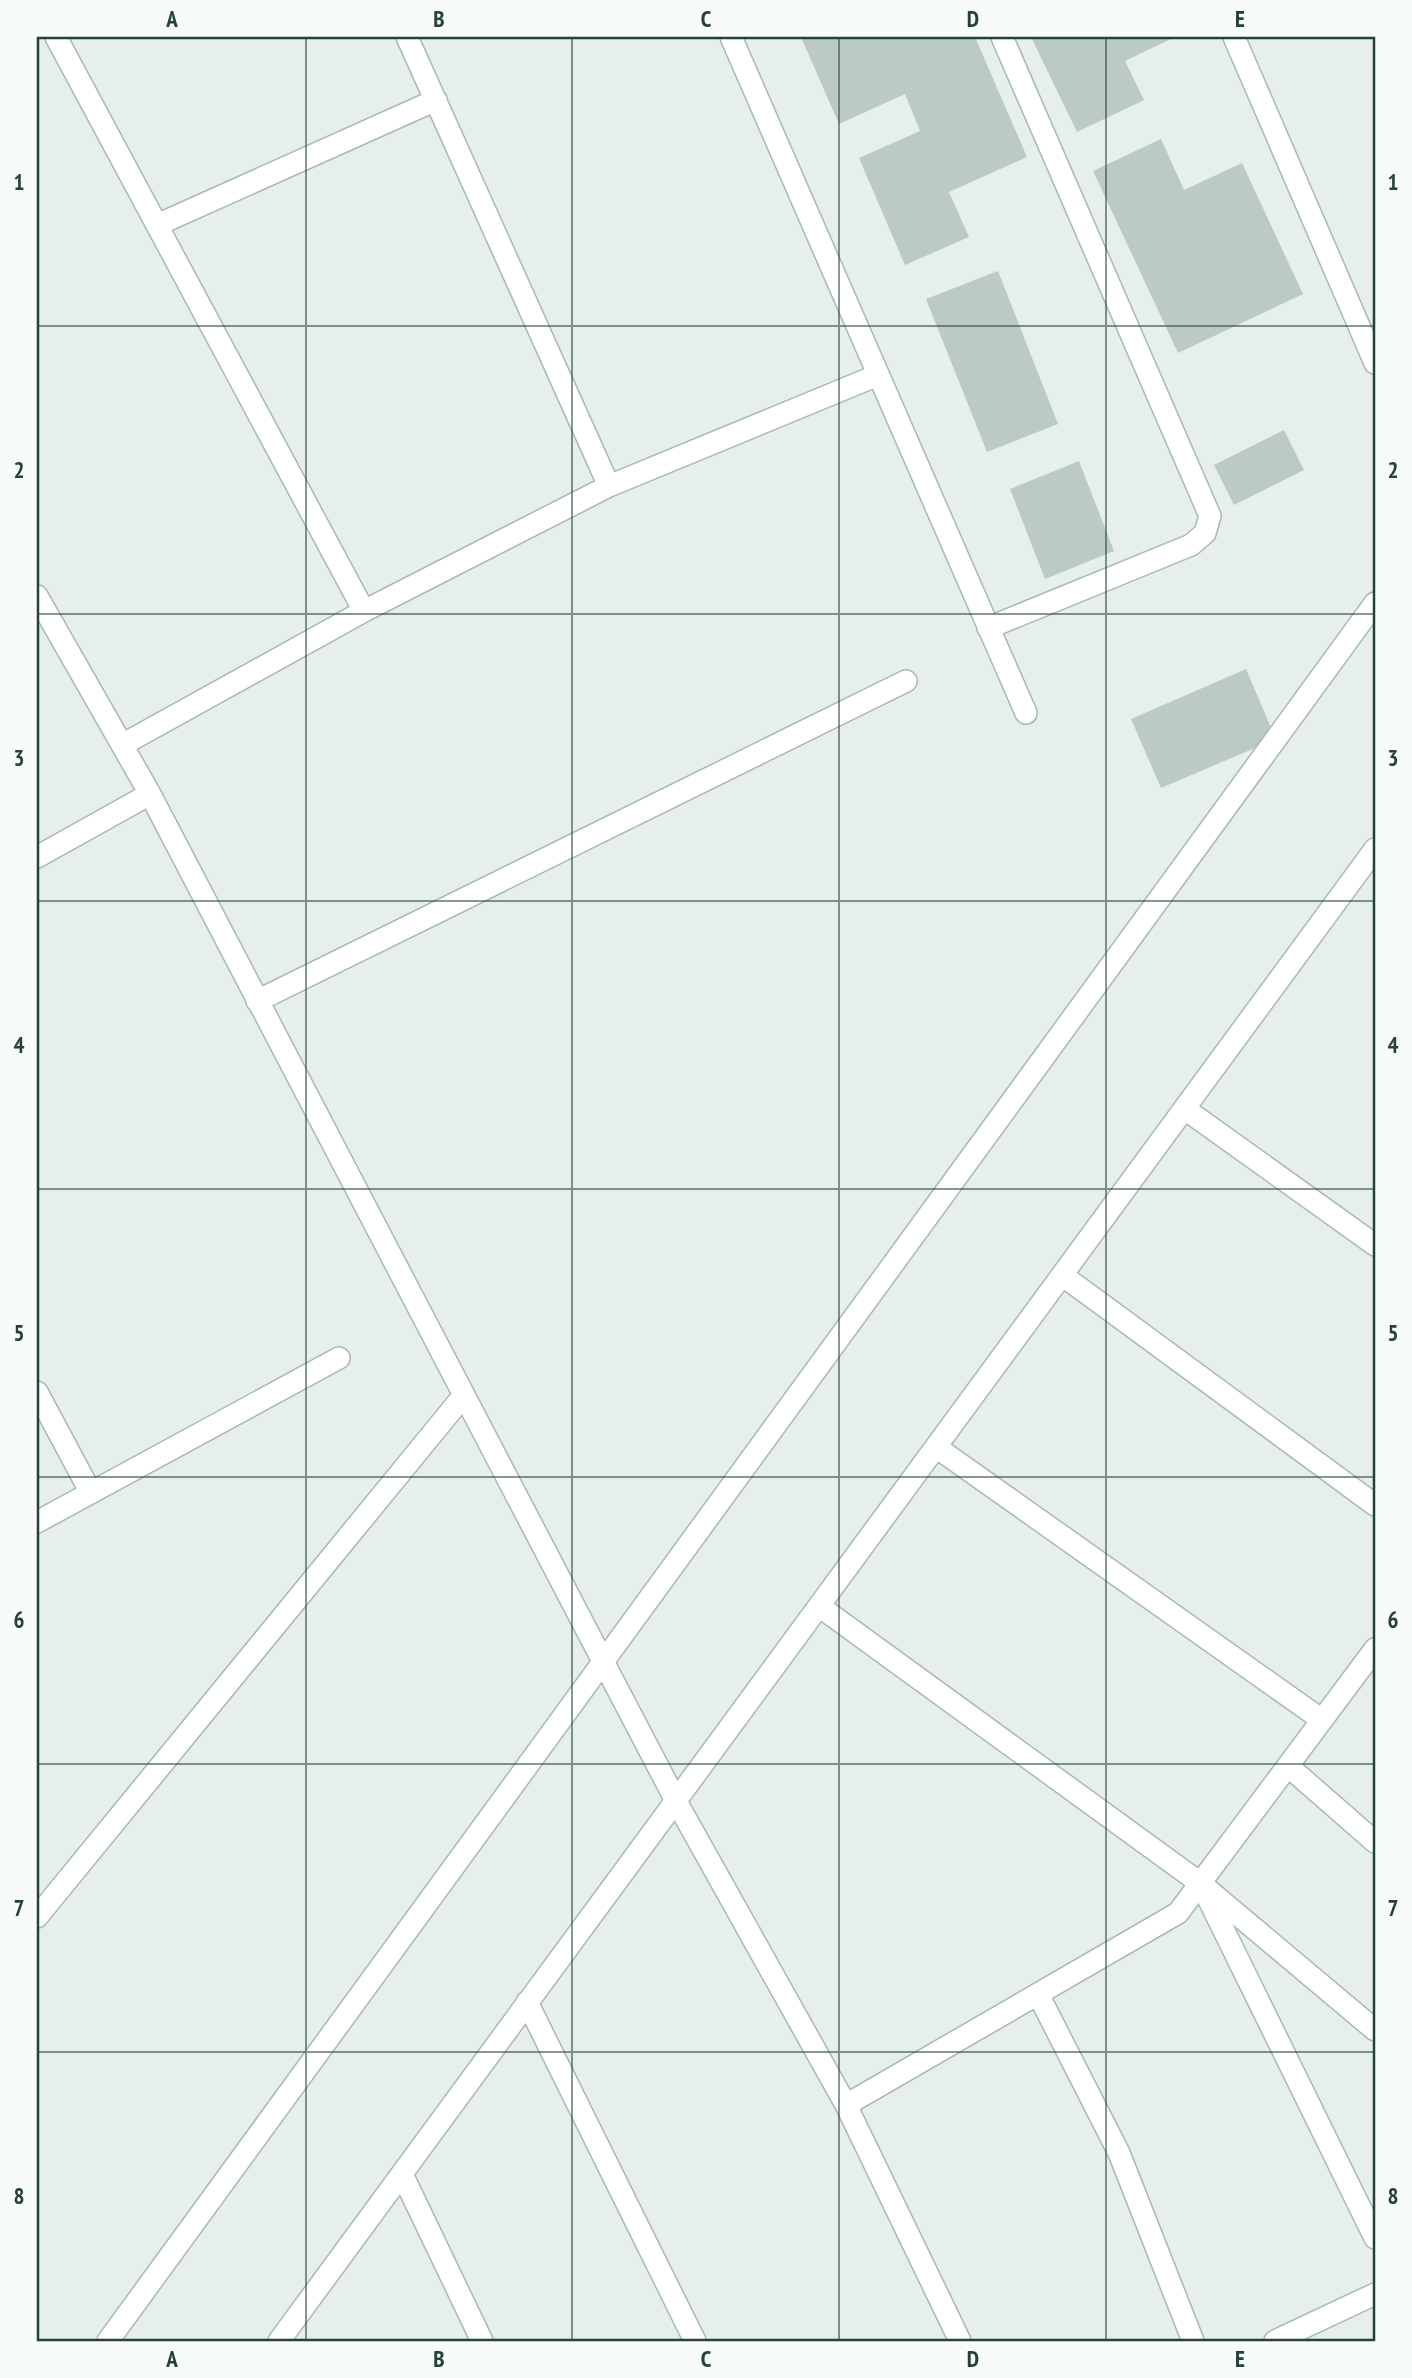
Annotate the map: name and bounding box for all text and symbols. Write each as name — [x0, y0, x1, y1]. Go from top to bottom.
text: A — [165, 4, 178, 33]
text: B — [433, 4, 445, 33]
text: C — [701, 4, 712, 33]
text: D — [967, 4, 979, 33]
text: E — [1235, 4, 1245, 33]
text: 1 — [14, 167, 25, 196]
text: 1 — [1388, 167, 1399, 196]
text: 2 — [14, 455, 25, 484]
text: 2 — [1388, 455, 1399, 484]
text: 3 — [14, 743, 25, 772]
text: 3 — [1388, 743, 1399, 772]
text: 4 — [14, 1030, 25, 1059]
text: 4 — [1388, 1030, 1399, 1059]
text: 5 — [14, 1318, 25, 1347]
text: 5 — [1388, 1318, 1399, 1347]
text: 6 — [14, 1605, 25, 1634]
text: 6 — [1388, 1605, 1399, 1634]
text: 7 — [14, 1893, 25, 1922]
text: 7 — [1388, 1893, 1399, 1922]
text: 8 — [14, 2181, 25, 2210]
text: 8 — [1388, 2181, 1399, 2210]
text: A — [165, 2344, 178, 2373]
text: B — [433, 2344, 445, 2373]
text: C — [701, 2344, 712, 2373]
text: D — [967, 2344, 979, 2373]
text: E — [1235, 2344, 1245, 2373]

